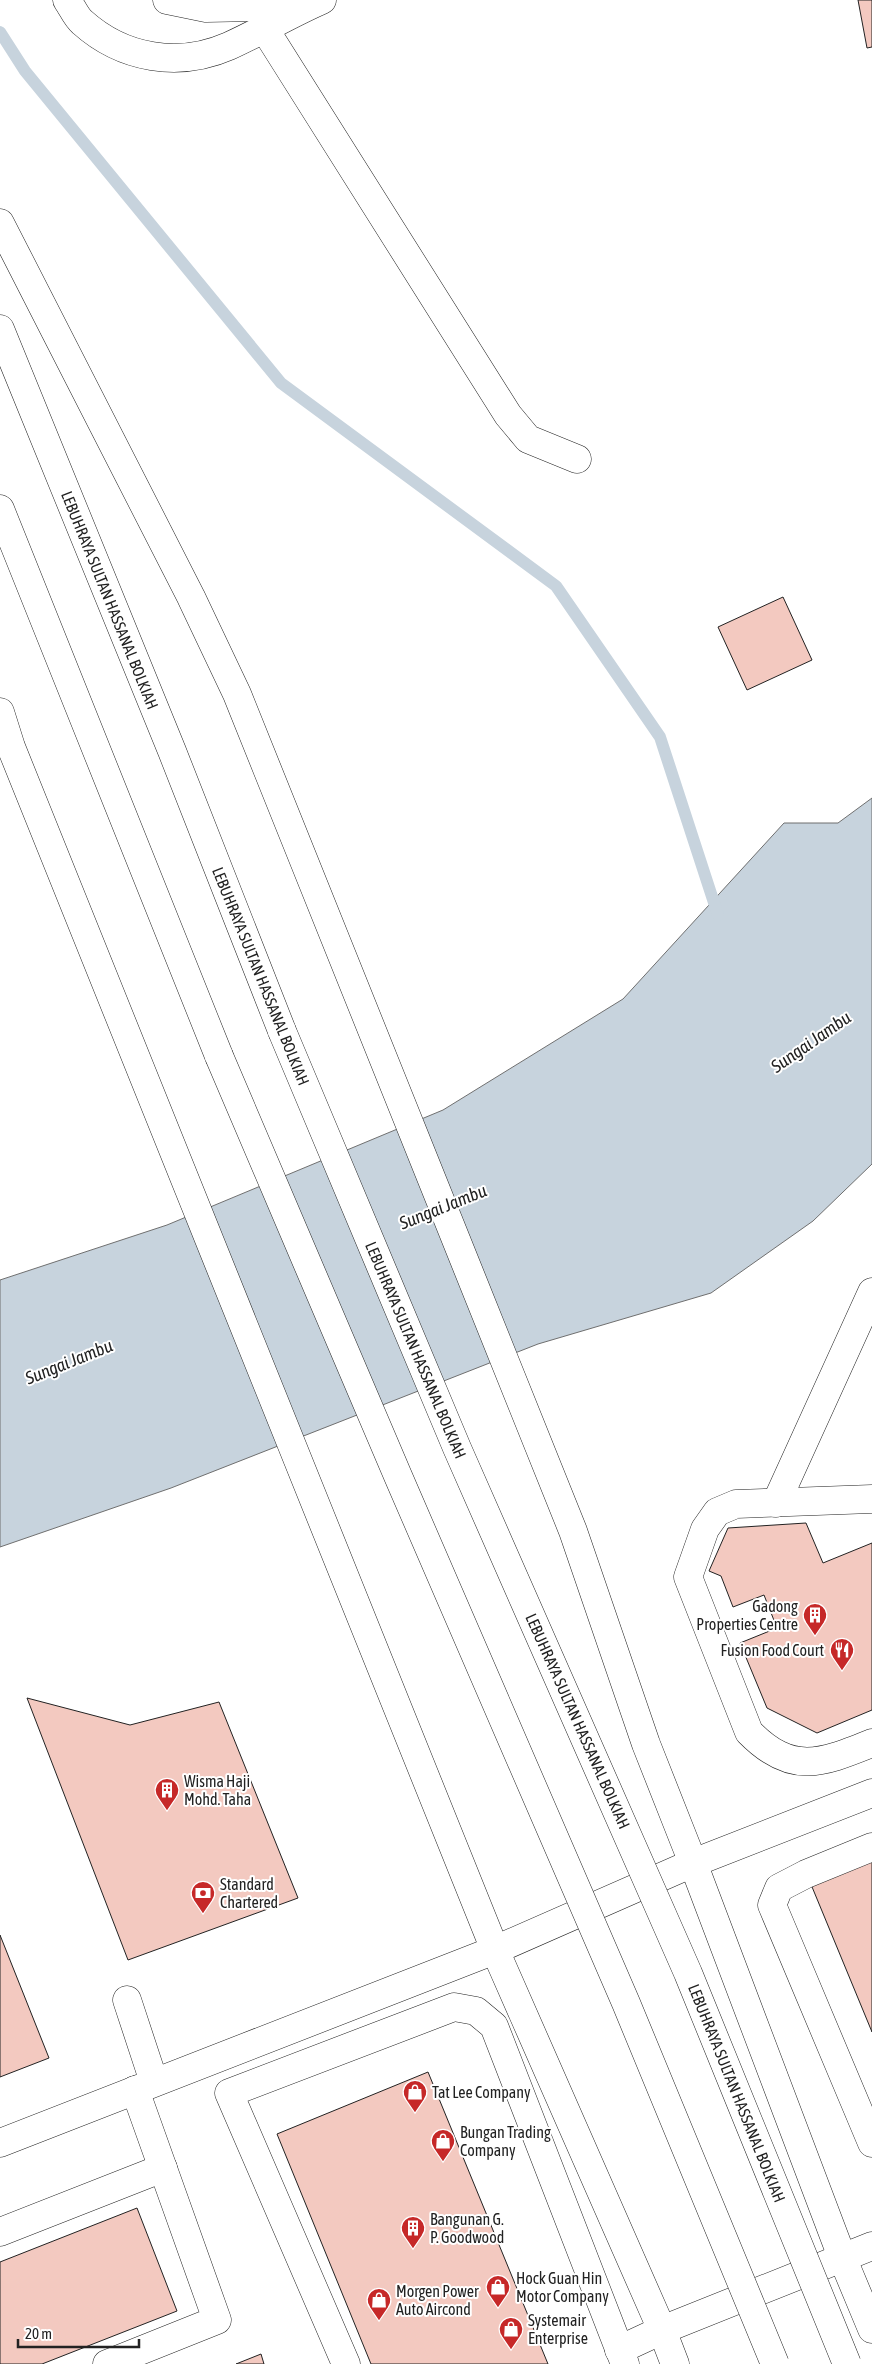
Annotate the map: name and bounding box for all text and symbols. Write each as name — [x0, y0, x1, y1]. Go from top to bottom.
street label: LEBUHRAYA SULTAN HASSANAL BOLKIAH — [58, 488, 162, 712]
street label: LEBUHRAYA SULTAN HASSANAL BOLKIAH — [209, 864, 313, 1088]
water label: Sungai Jambu — [766, 1006, 855, 1077]
water label: Sungai Jambu — [395, 1179, 490, 1234]
street label: LEBUHRAYA SULTAN HASSANAL BOLKIAH — [362, 1239, 470, 1461]
water label: Sungai Jambu — [21, 1334, 116, 1389]
place label: Gadong Properties Centre — [696, 1597, 798, 1634]
building icon: Gadong Properties Centre — [802, 1602, 828, 1636]
street label: LEBUHRAYA SULTAN HASSANAL BOLKIAH — [522, 1611, 634, 1831]
restaurant icon: Fusion Food Court — [829, 1637, 855, 1671]
place label: Fusion Food Court — [721, 1641, 824, 1659]
place label: Wisma Haji Mohd. Taha — [184, 1772, 251, 1808]
building icon: Wisma Haji Mohd. Taha — [154, 1777, 180, 1811]
place label: Standard Chartered — [220, 1875, 278, 1911]
bank icon: Standard Chartered — [190, 1880, 216, 1914]
street label: LEBUHRAYA SULTAN HASSANAL BOLKIAH — [685, 1981, 789, 2205]
shop icon: Tat Lee Company — [402, 2079, 428, 2113]
place label: Tat Lee Company — [432, 2083, 531, 2102]
place label: Bungan Trading Company — [460, 2123, 551, 2160]
shop icon: Bungan Trading Company — [430, 2128, 456, 2162]
place label: Bangunan G. P. Goodwood — [430, 2210, 504, 2246]
building icon: Bangunan G. P. Goodwood — [400, 2215, 426, 2249]
place label: Hock Guan Hin Motor Company — [516, 2269, 609, 2306]
shop icon: Hock Guan Hin Motor Company — [485, 2274, 511, 2308]
place label: Morgen Power Auto Aircond — [396, 2282, 479, 2318]
shop icon: Morgen Power Auto Aircond — [366, 2287, 392, 2321]
place label: Systemair Enterprise — [528, 2311, 588, 2348]
scale bar — [18, 2316, 139, 2348]
shop icon: Systemair Enterprise — [498, 2316, 524, 2350]
text: 20 m — [25, 2325, 52, 2342]

